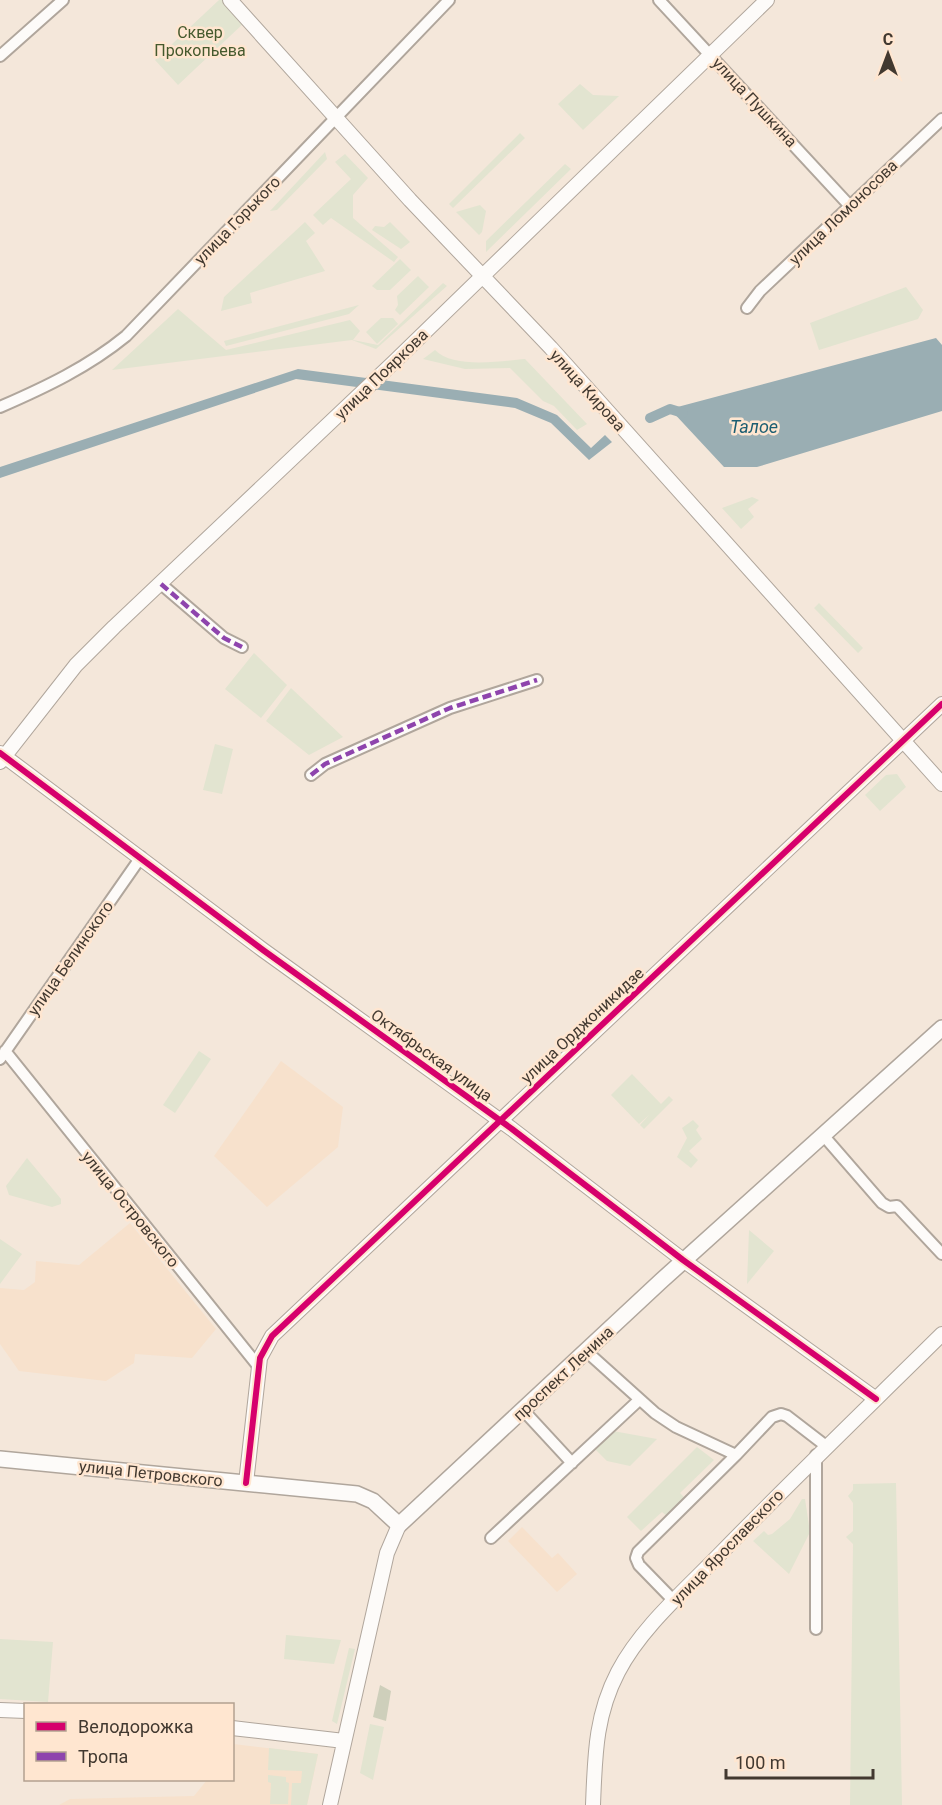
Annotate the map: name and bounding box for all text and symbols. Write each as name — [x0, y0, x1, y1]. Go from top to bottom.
park label: Сквер Прокопьева — [154, 23, 246, 60]
north arrow — [858, 24, 918, 84]
text: С — [883, 30, 893, 49]
street label: улица Пушкина — [708, 54, 801, 151]
street label: улица Ломоносова — [785, 156, 901, 269]
street label: улица Горького — [190, 172, 284, 268]
street label: улица Пояркова — [331, 325, 432, 423]
street label: улица Кирова — [546, 346, 629, 435]
water label: Талое — [730, 416, 778, 437]
street label: улица Белинского — [24, 897, 117, 1019]
street label: улица Орджоникидзе — [517, 963, 648, 1087]
street label: Октябрьская улица — [368, 1005, 496, 1106]
street label: улица Островского — [78, 1147, 183, 1271]
street label: проспект Ленина — [509, 1322, 617, 1425]
street label: улица Петровского — [78, 1457, 224, 1490]
street label: улица Ярославского — [667, 1486, 787, 1609]
legend — [24, 1703, 234, 1781]
text: Велодорожка — [78, 1716, 193, 1737]
scale bar — [726, 1742, 873, 1780]
text: Тропа — [78, 1746, 128, 1767]
text: 100 m — [735, 1752, 786, 1773]

